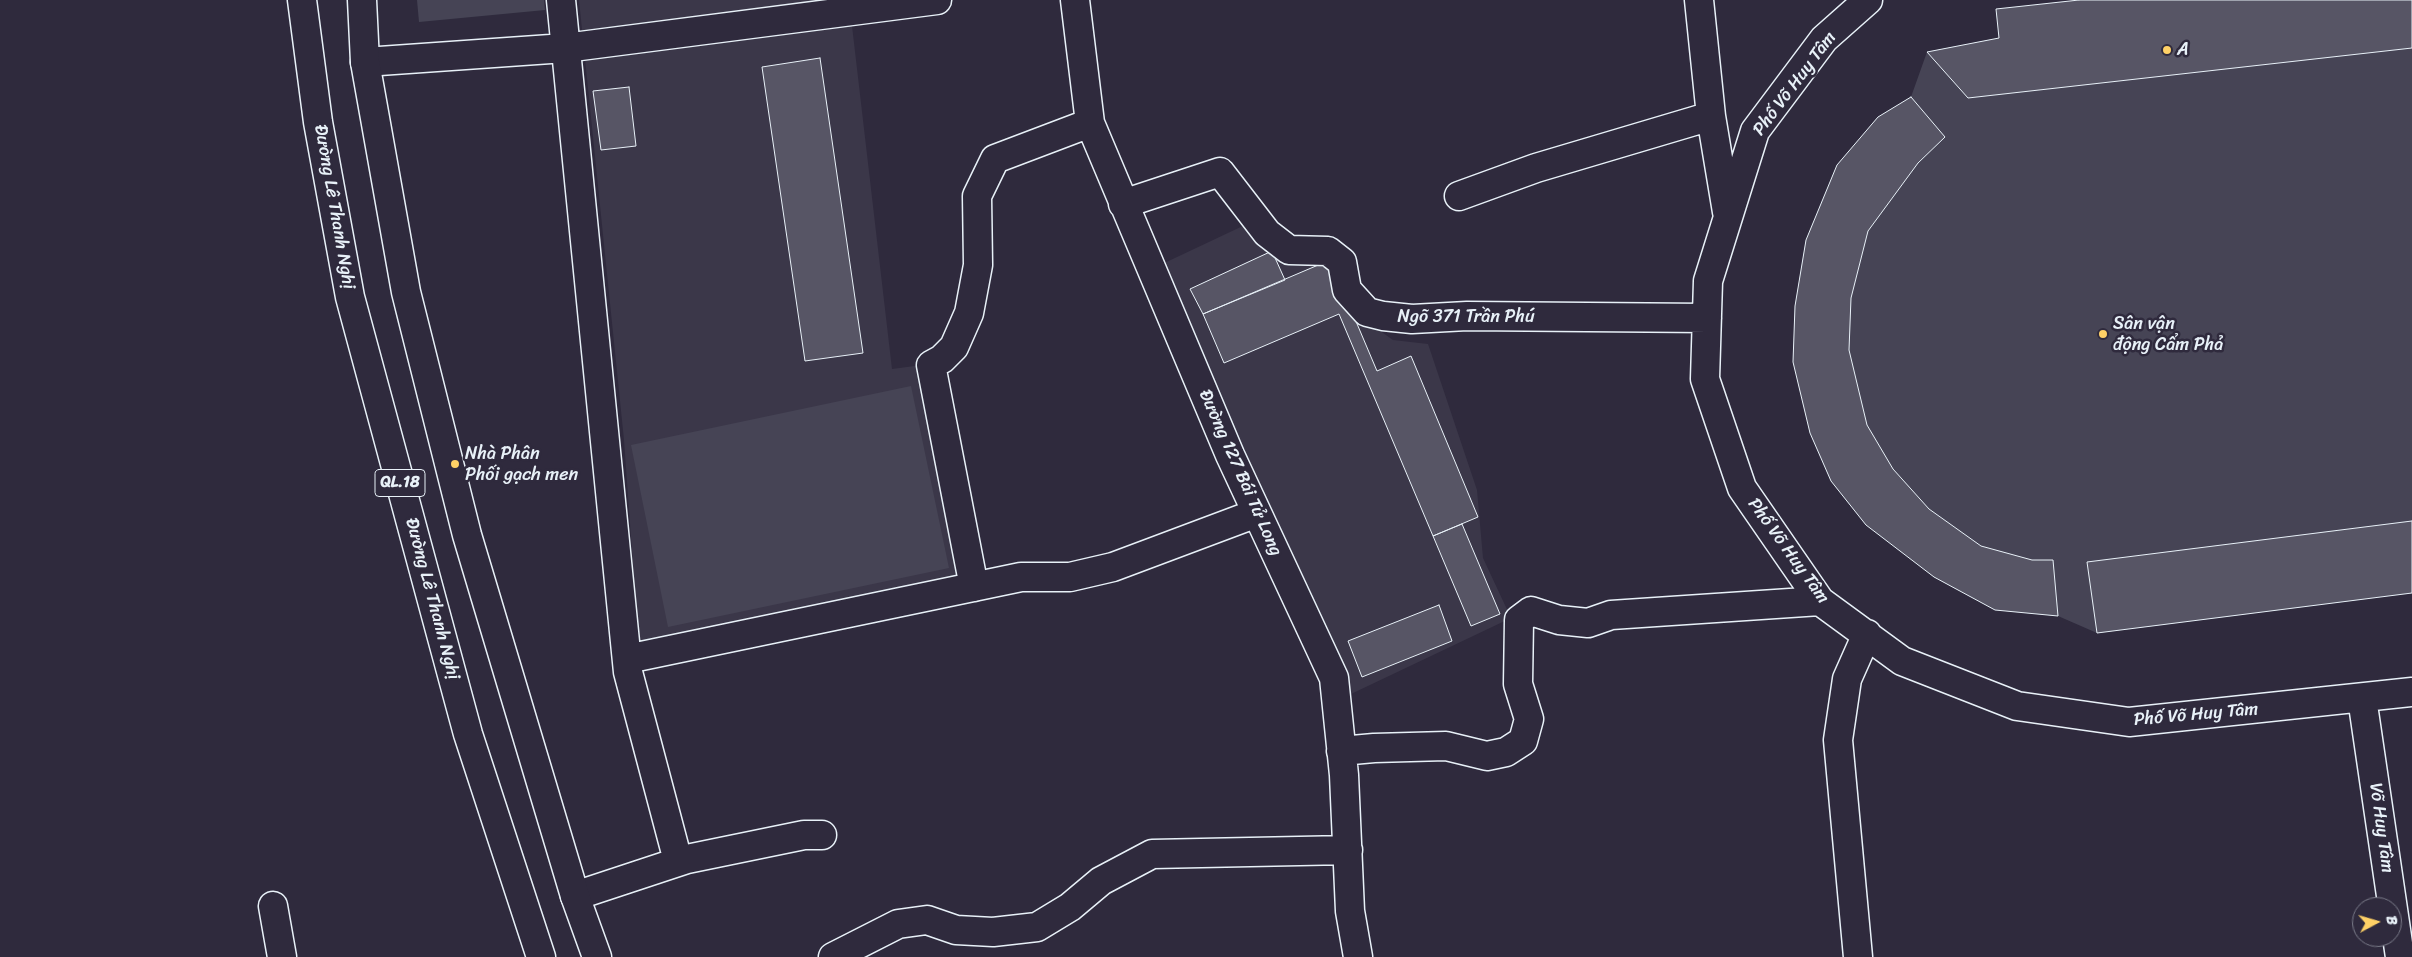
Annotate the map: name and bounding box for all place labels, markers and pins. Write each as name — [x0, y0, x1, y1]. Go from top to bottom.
place label: A — [2177, 39, 2189, 61]
marker: A — [2161, 44, 2173, 56]
place label: Sân vận động Cẩm Phả — [2113, 313, 2223, 356]
marker: Sân vận động Cẩm Phả — [2097, 328, 2109, 340]
place label: Nhà Phân Phối gạch men — [465, 443, 578, 486]
marker: Nhà Phân Phối gạch men — [449, 458, 461, 470]

